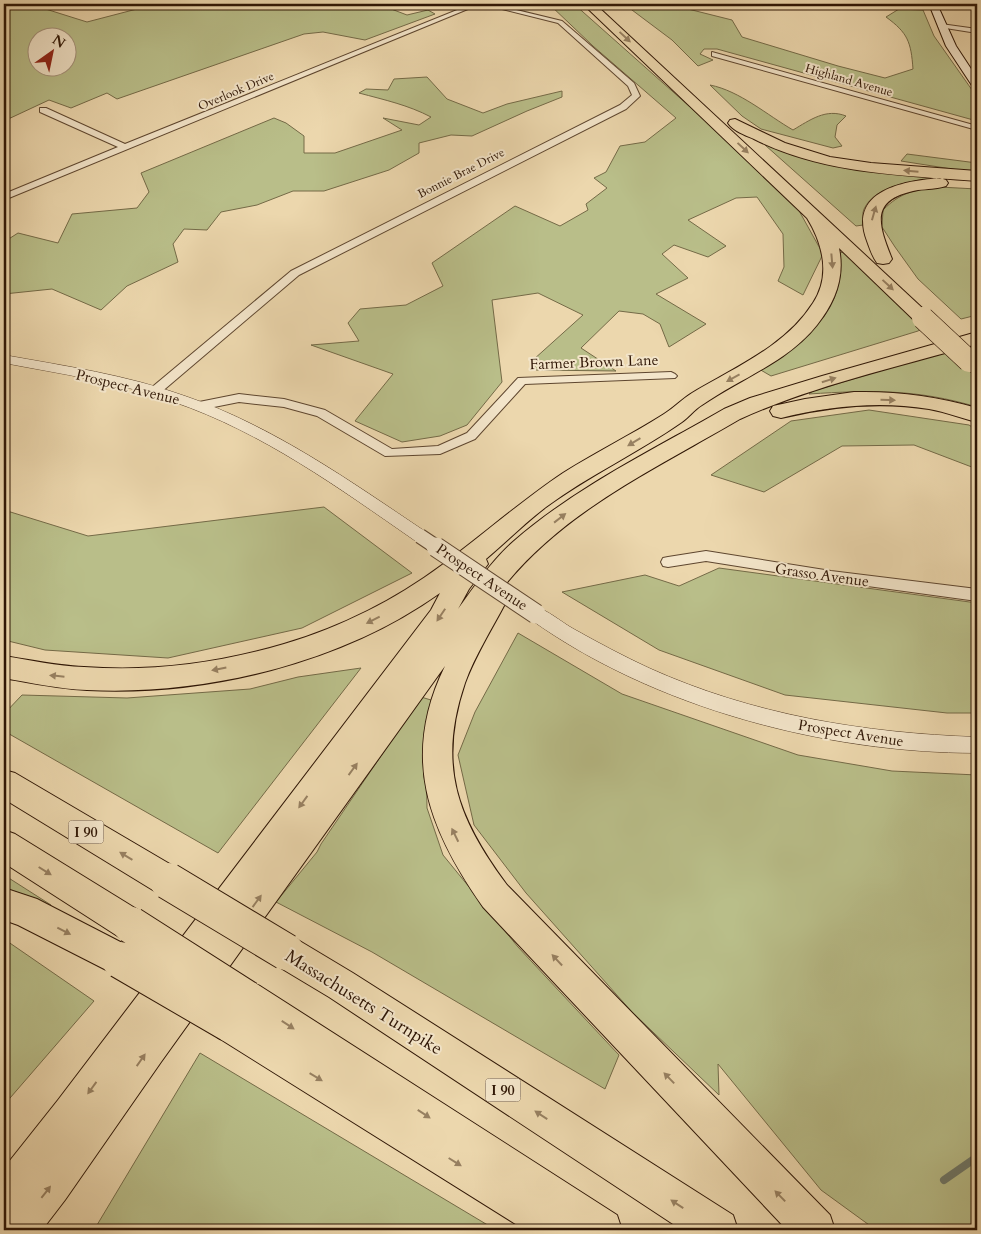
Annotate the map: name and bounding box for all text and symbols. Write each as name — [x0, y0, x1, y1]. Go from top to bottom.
north arrow — [28, 28, 78, 78]
text: N — [49, 30, 69, 53]
one-way arrow — [618, 31, 630, 43]
street label: Highland Avenue — [803, 60, 895, 100]
street label: Overlook Drive — [196, 68, 276, 114]
one-way arrow — [736, 142, 748, 154]
street label: Bonnie Brae Drive — [415, 144, 507, 202]
one-way arrow — [903, 166, 919, 174]
one-way arrow — [870, 205, 878, 220]
one-way arrow — [828, 253, 836, 269]
one-way arrow — [882, 279, 894, 291]
street label: Farmer Brown Lane — [529, 350, 659, 374]
street label: Prospect Avenue — [74, 364, 182, 410]
one-way arrow — [726, 374, 740, 382]
one-way arrow — [822, 376, 837, 384]
one-way arrow — [880, 396, 896, 404]
one-way arrow — [627, 437, 640, 446]
one-way arrow — [553, 513, 566, 524]
street label: Prospect Avenue — [432, 539, 532, 615]
street label: Grasso Avenue — [774, 559, 870, 592]
one-way arrow — [436, 609, 446, 622]
one-way arrow — [366, 616, 380, 624]
one-way arrow — [211, 665, 226, 673]
one-way arrow — [49, 672, 65, 680]
street label: Prospect Avenue — [797, 715, 905, 751]
one-way arrow — [348, 762, 358, 776]
one-way arrow — [298, 796, 308, 809]
road number: I 90 — [68, 820, 104, 844]
one-way arrow — [451, 827, 459, 842]
one-way arrow — [120, 852, 133, 861]
one-way arrow — [38, 866, 52, 876]
one-way arrow — [252, 894, 262, 907]
one-way arrow — [57, 927, 71, 935]
street label: Massachusetts Turnpike — [280, 944, 447, 1061]
one-way arrow — [551, 954, 563, 966]
one-way arrow — [281, 1021, 295, 1030]
one-way arrow — [136, 1053, 146, 1067]
one-way arrow — [310, 1072, 323, 1082]
one-way arrow — [663, 1072, 675, 1084]
road number: I 90 — [486, 1078, 520, 1102]
one-way arrow — [87, 1081, 97, 1095]
one-way arrow — [417, 1109, 431, 1119]
one-way arrow — [534, 1110, 548, 1120]
one-way arrow — [448, 1158, 461, 1167]
one-way arrow — [41, 1186, 52, 1199]
one-way arrow — [774, 1190, 786, 1202]
one-way arrow — [670, 1199, 684, 1208]

